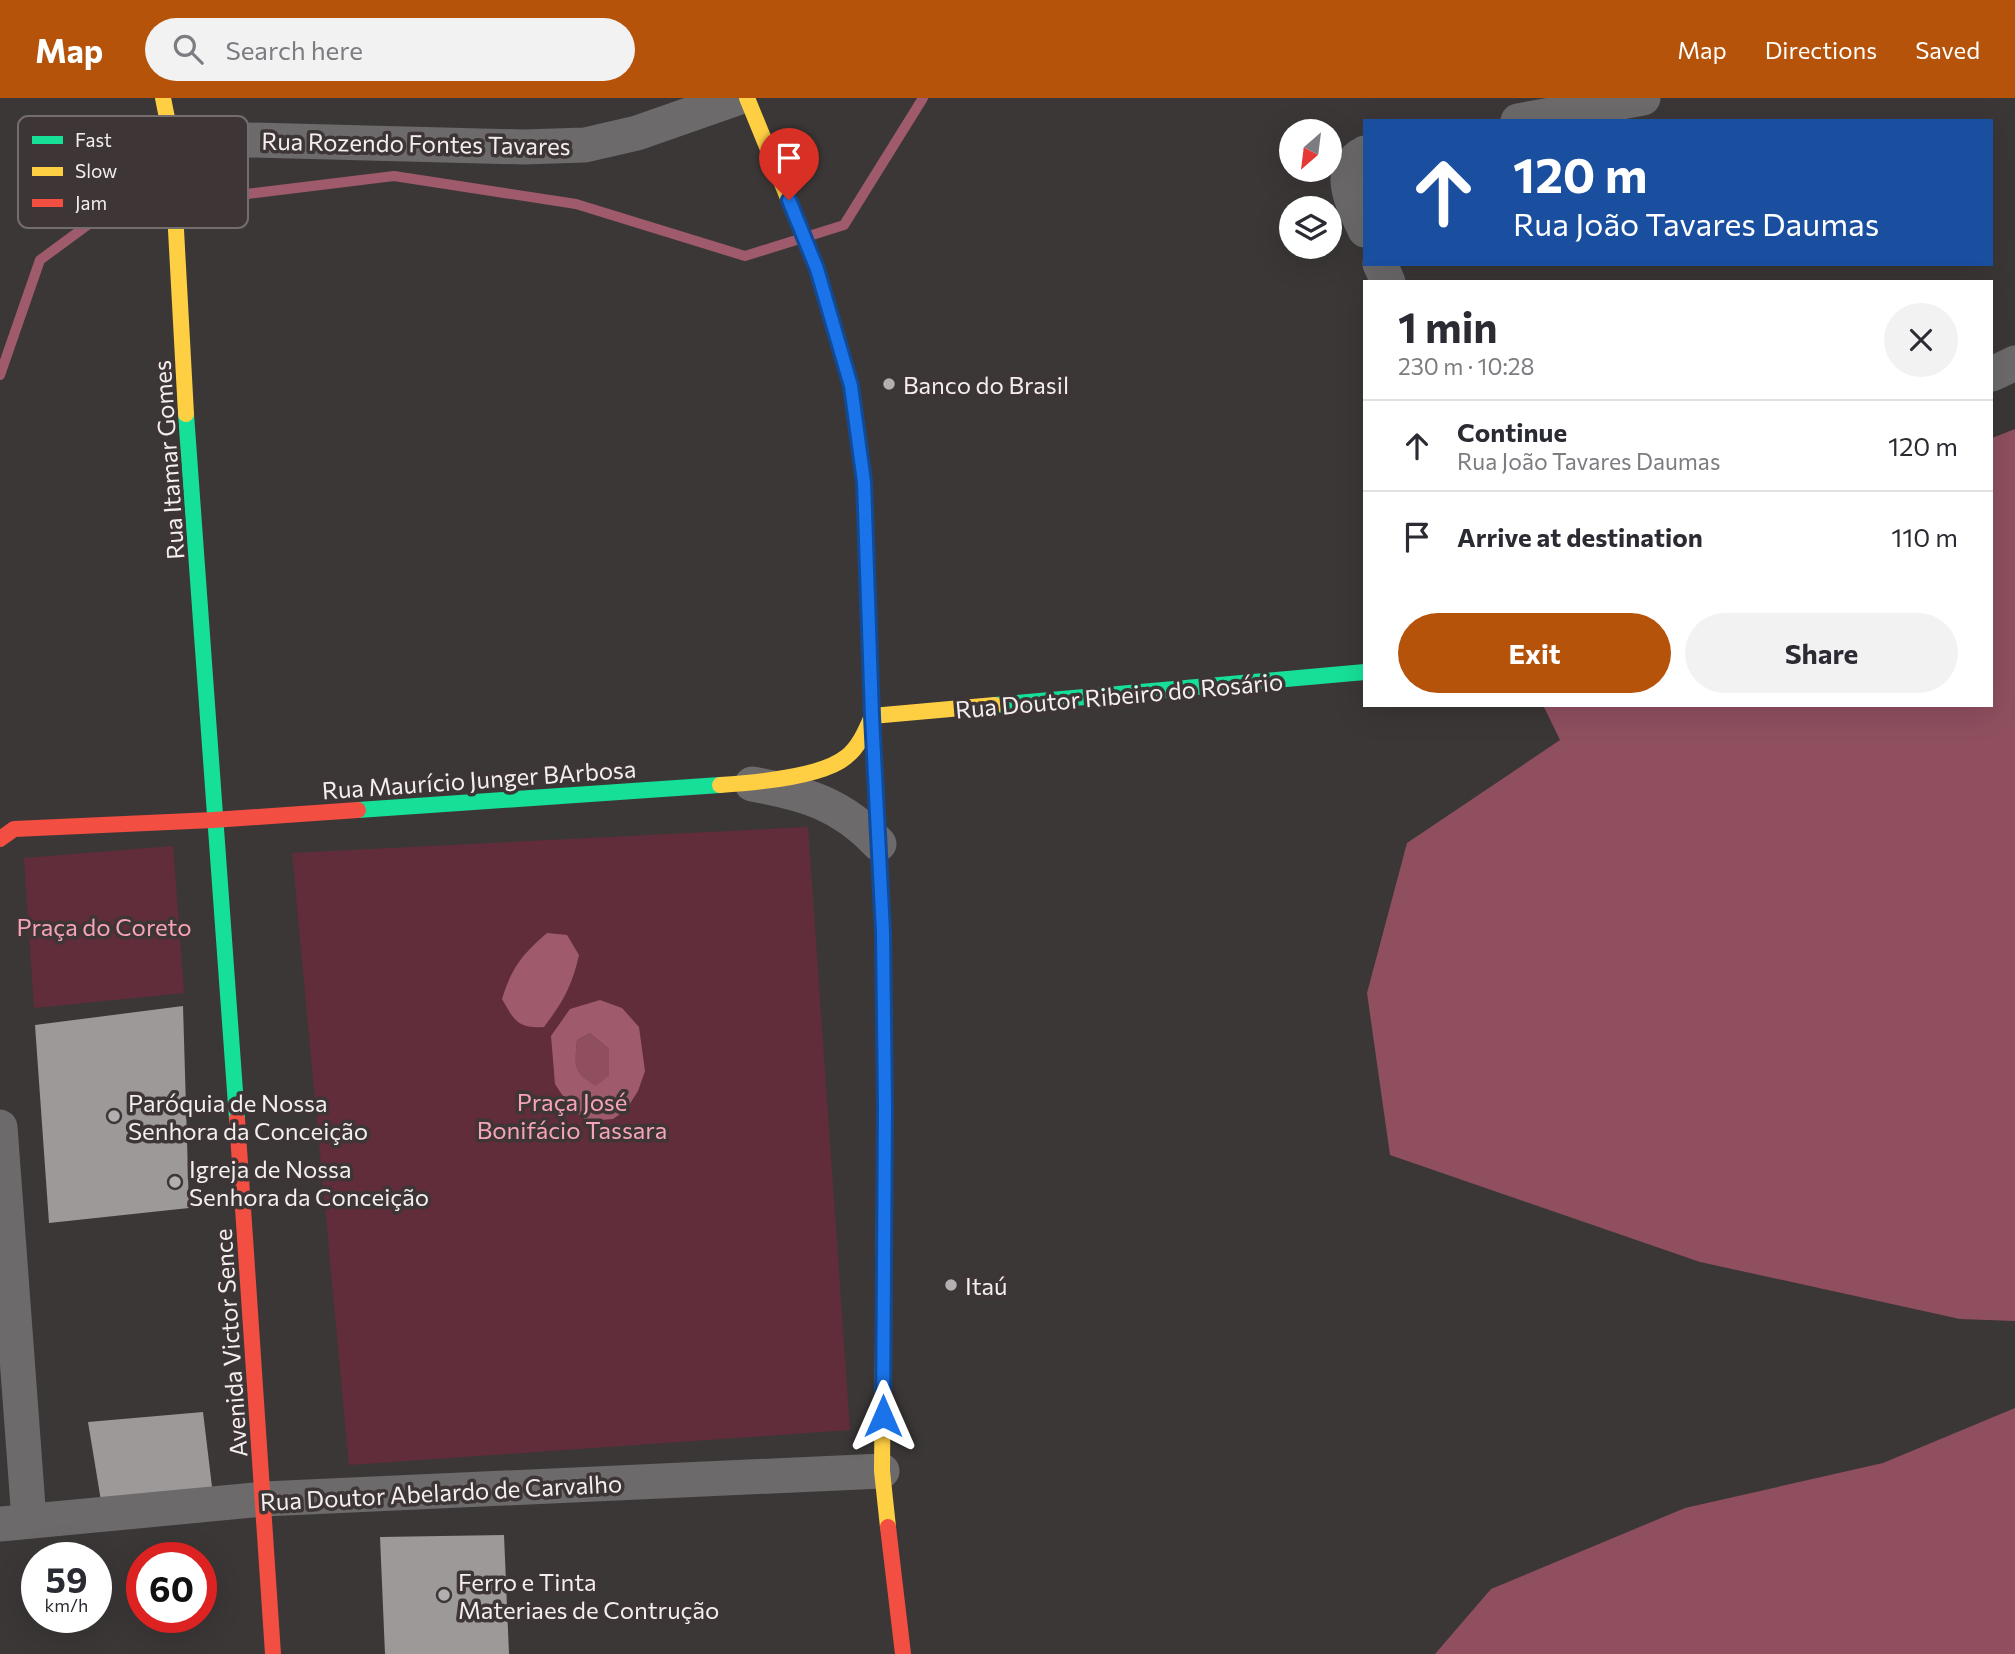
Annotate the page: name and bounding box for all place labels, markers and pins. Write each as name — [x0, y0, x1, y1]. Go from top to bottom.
pin — [759, 128, 819, 200]
place label: Banco do Brasil — [903, 370, 1069, 399]
marker: Banco do Brasil — [881, 376, 897, 392]
place label: Paróquia de Nossa Senhora da Conceição — [128, 1088, 368, 1145]
marker: Paróquia de Nossa Senhora da Conceição — [106, 1108, 122, 1124]
place label: Igreja de Nossa Senhora da Conceição — [189, 1154, 429, 1211]
marker: Igreja de Nossa Senhora da Conceição — [167, 1174, 183, 1190]
place label: Itaú — [965, 1271, 1008, 1300]
marker: Itaú — [943, 1277, 959, 1293]
place label: Ferro e Tinta Materiaes de Contrução — [458, 1567, 719, 1624]
marker: Ferro e Tinta Materiaes de Contrução — [436, 1587, 452, 1603]

